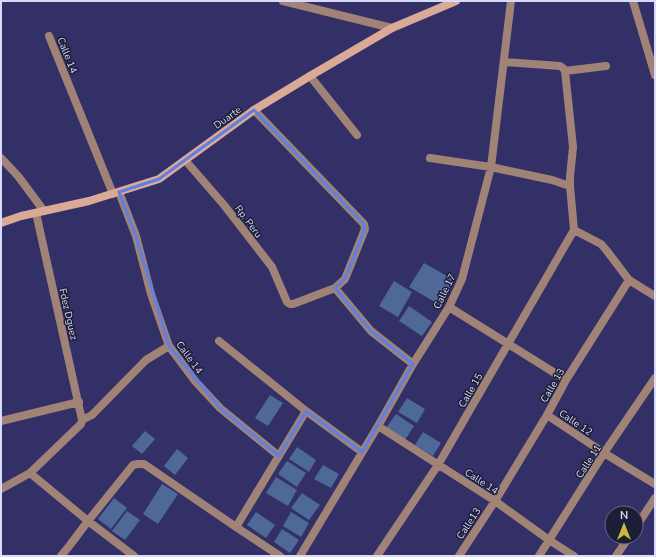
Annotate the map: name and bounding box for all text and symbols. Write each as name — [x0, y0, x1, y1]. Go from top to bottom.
street label: Calle 14 — [54, 35, 81, 75]
street label: Duarte — [211, 103, 244, 133]
street label: Rp. Peru — [231, 202, 265, 241]
street label: Calle 17 — [430, 271, 459, 311]
street label: Fdez Dguez — [55, 287, 81, 342]
street label: Calle 14 — [172, 338, 206, 377]
street label: Calle 13 — [537, 366, 568, 405]
street label: Calle 15 — [455, 371, 486, 410]
street label: Calle 12 — [556, 407, 595, 439]
street label: Calle 11 — [573, 442, 605, 481]
street label: Calle 14 — [462, 466, 501, 498]
street label: Calle13 — [453, 505, 484, 542]
north arrow — [604, 505, 644, 545]
text: N — [620, 508, 628, 523]

